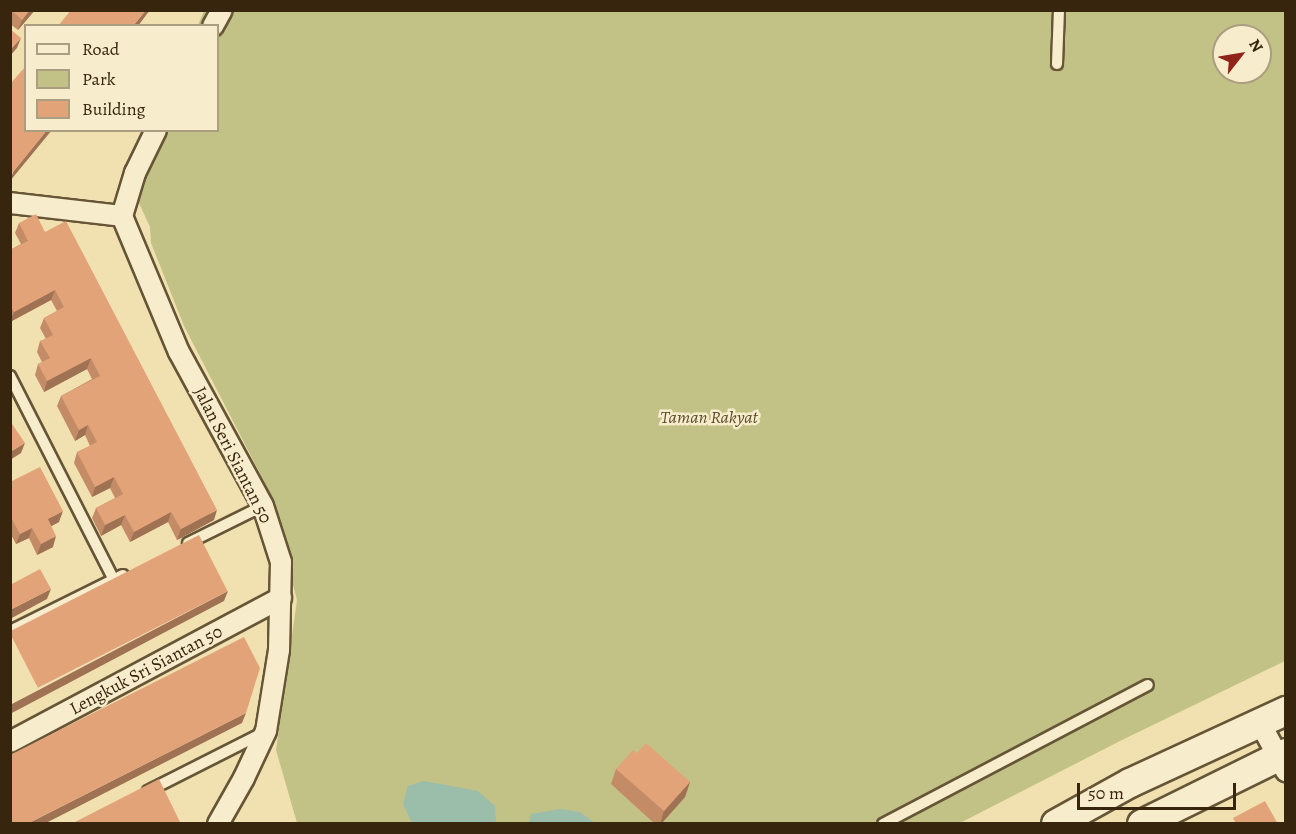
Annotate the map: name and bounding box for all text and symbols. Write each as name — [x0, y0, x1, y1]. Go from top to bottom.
legend — [24, 24, 219, 132]
north arrow — [1212, 24, 1272, 84]
text: N — [1243, 35, 1268, 56]
text: Road — [82, 37, 119, 61]
text: Park — [82, 67, 116, 91]
text: Building — [82, 97, 146, 121]
street label: Jalan Seri Siantan 50 — [189, 383, 277, 527]
park label: Taman Rakyat — [660, 406, 758, 428]
street label: Lengkuk Sri Siantan 50 — [66, 621, 226, 719]
scale bar — [1080, 771, 1239, 809]
text: 50 m — [1088, 781, 1124, 805]

